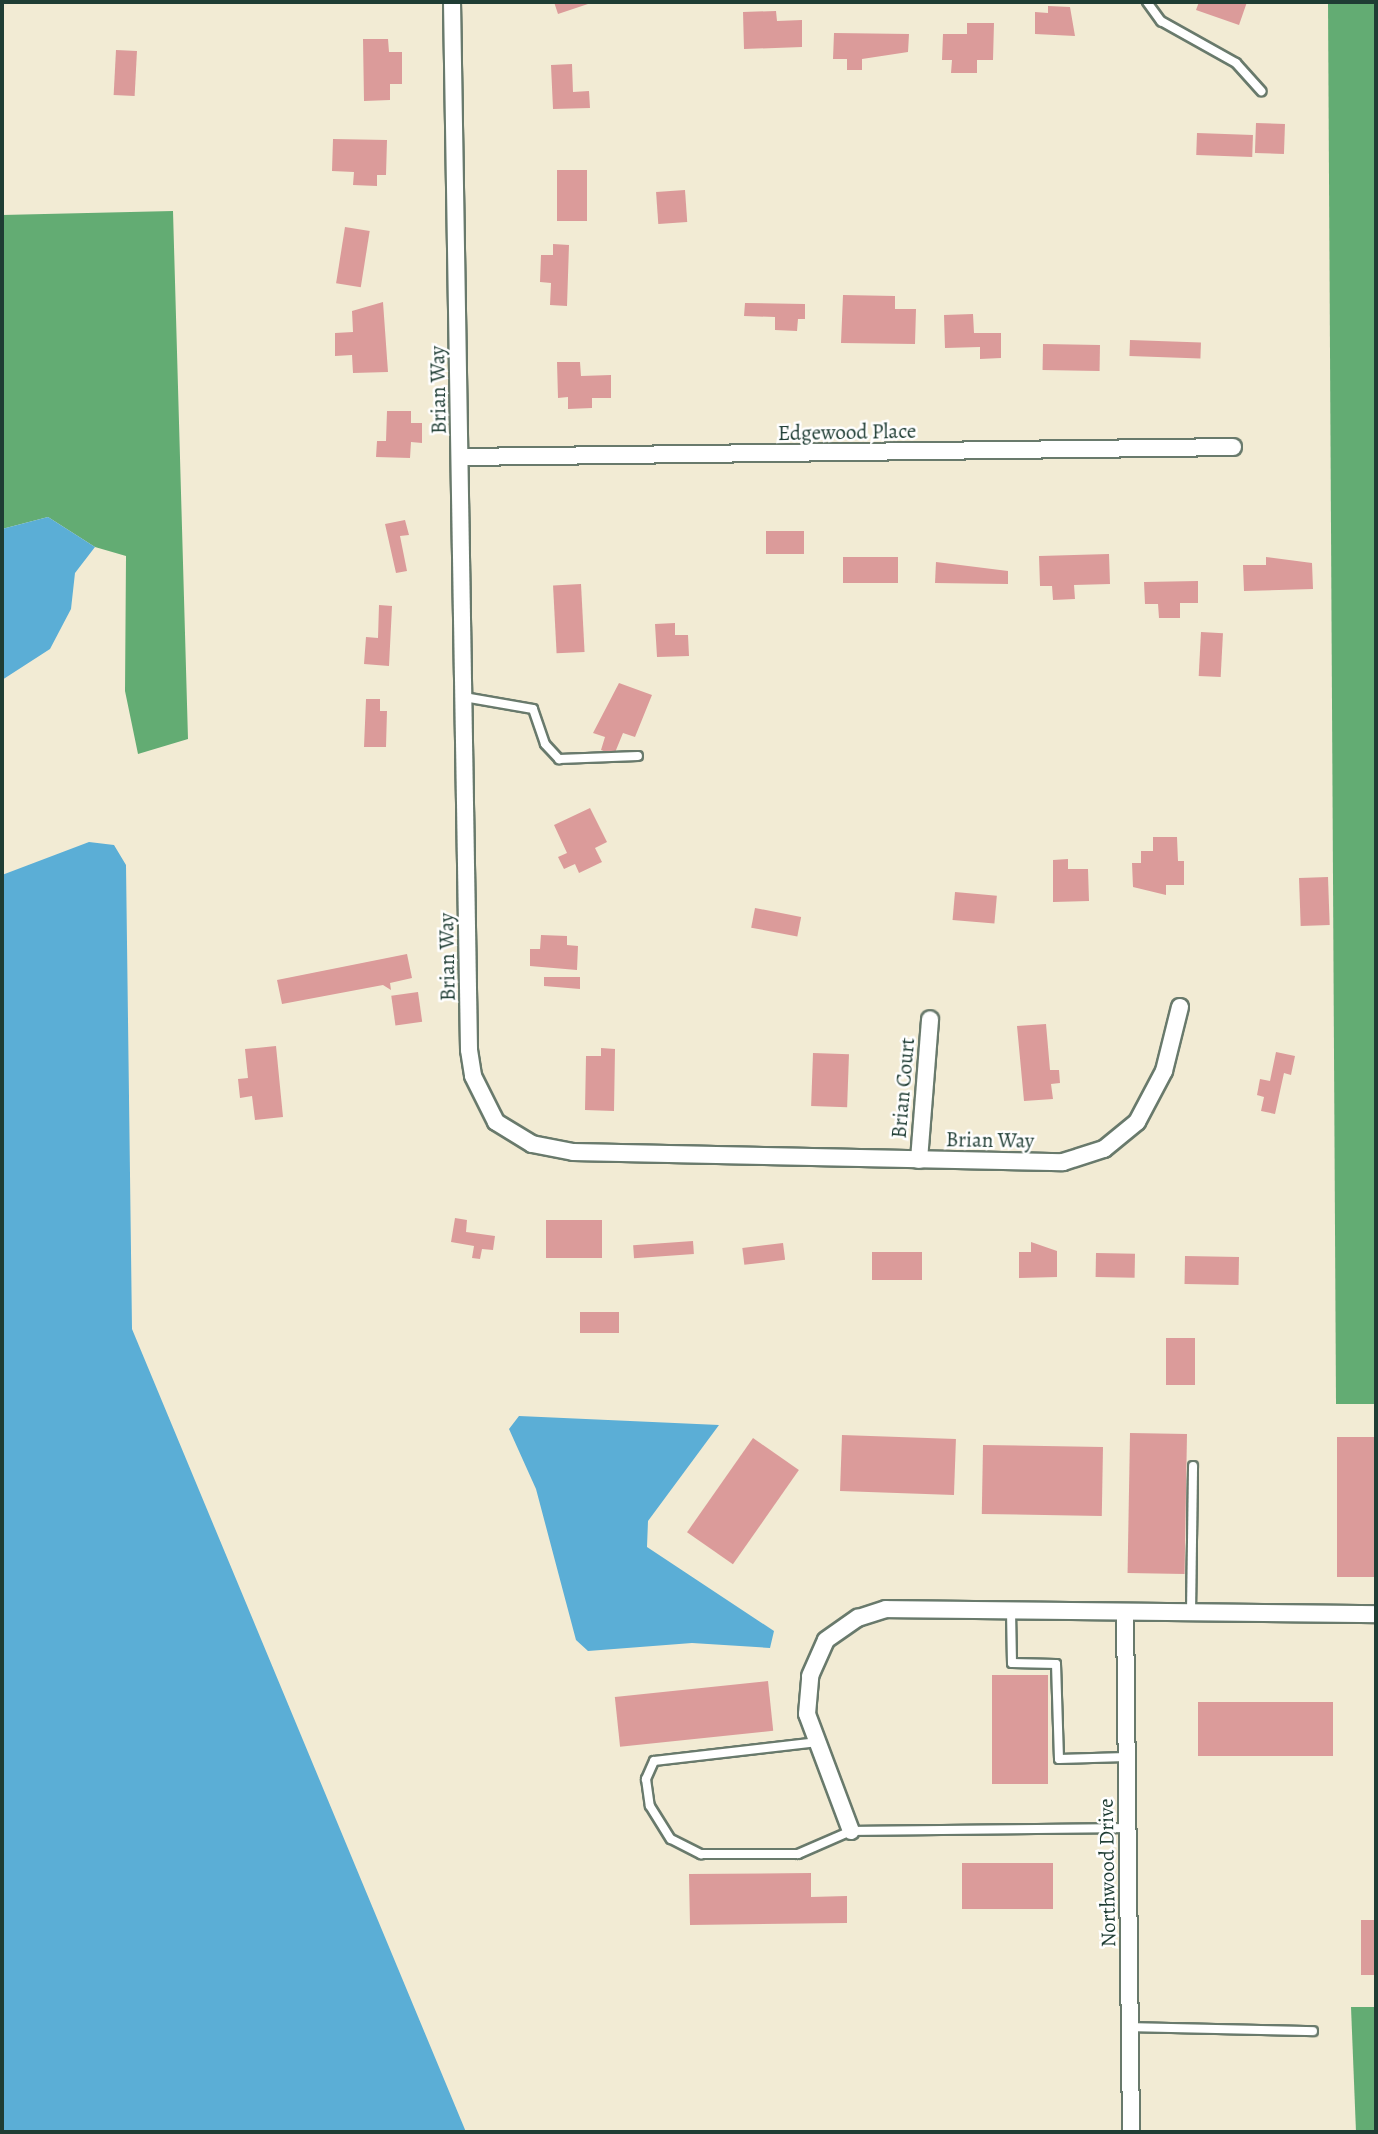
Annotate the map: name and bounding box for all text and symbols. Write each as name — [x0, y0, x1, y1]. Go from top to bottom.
street label: Brian Way — [425, 346, 451, 434]
street label: Edgewood Place — [778, 418, 916, 446]
street label: Brian Way — [434, 913, 460, 1001]
street label: Brian Court — [886, 1036, 920, 1140]
street label: Brian Way — [946, 1127, 1034, 1153]
street label: Northwood Drive — [1093, 1798, 1121, 1948]

